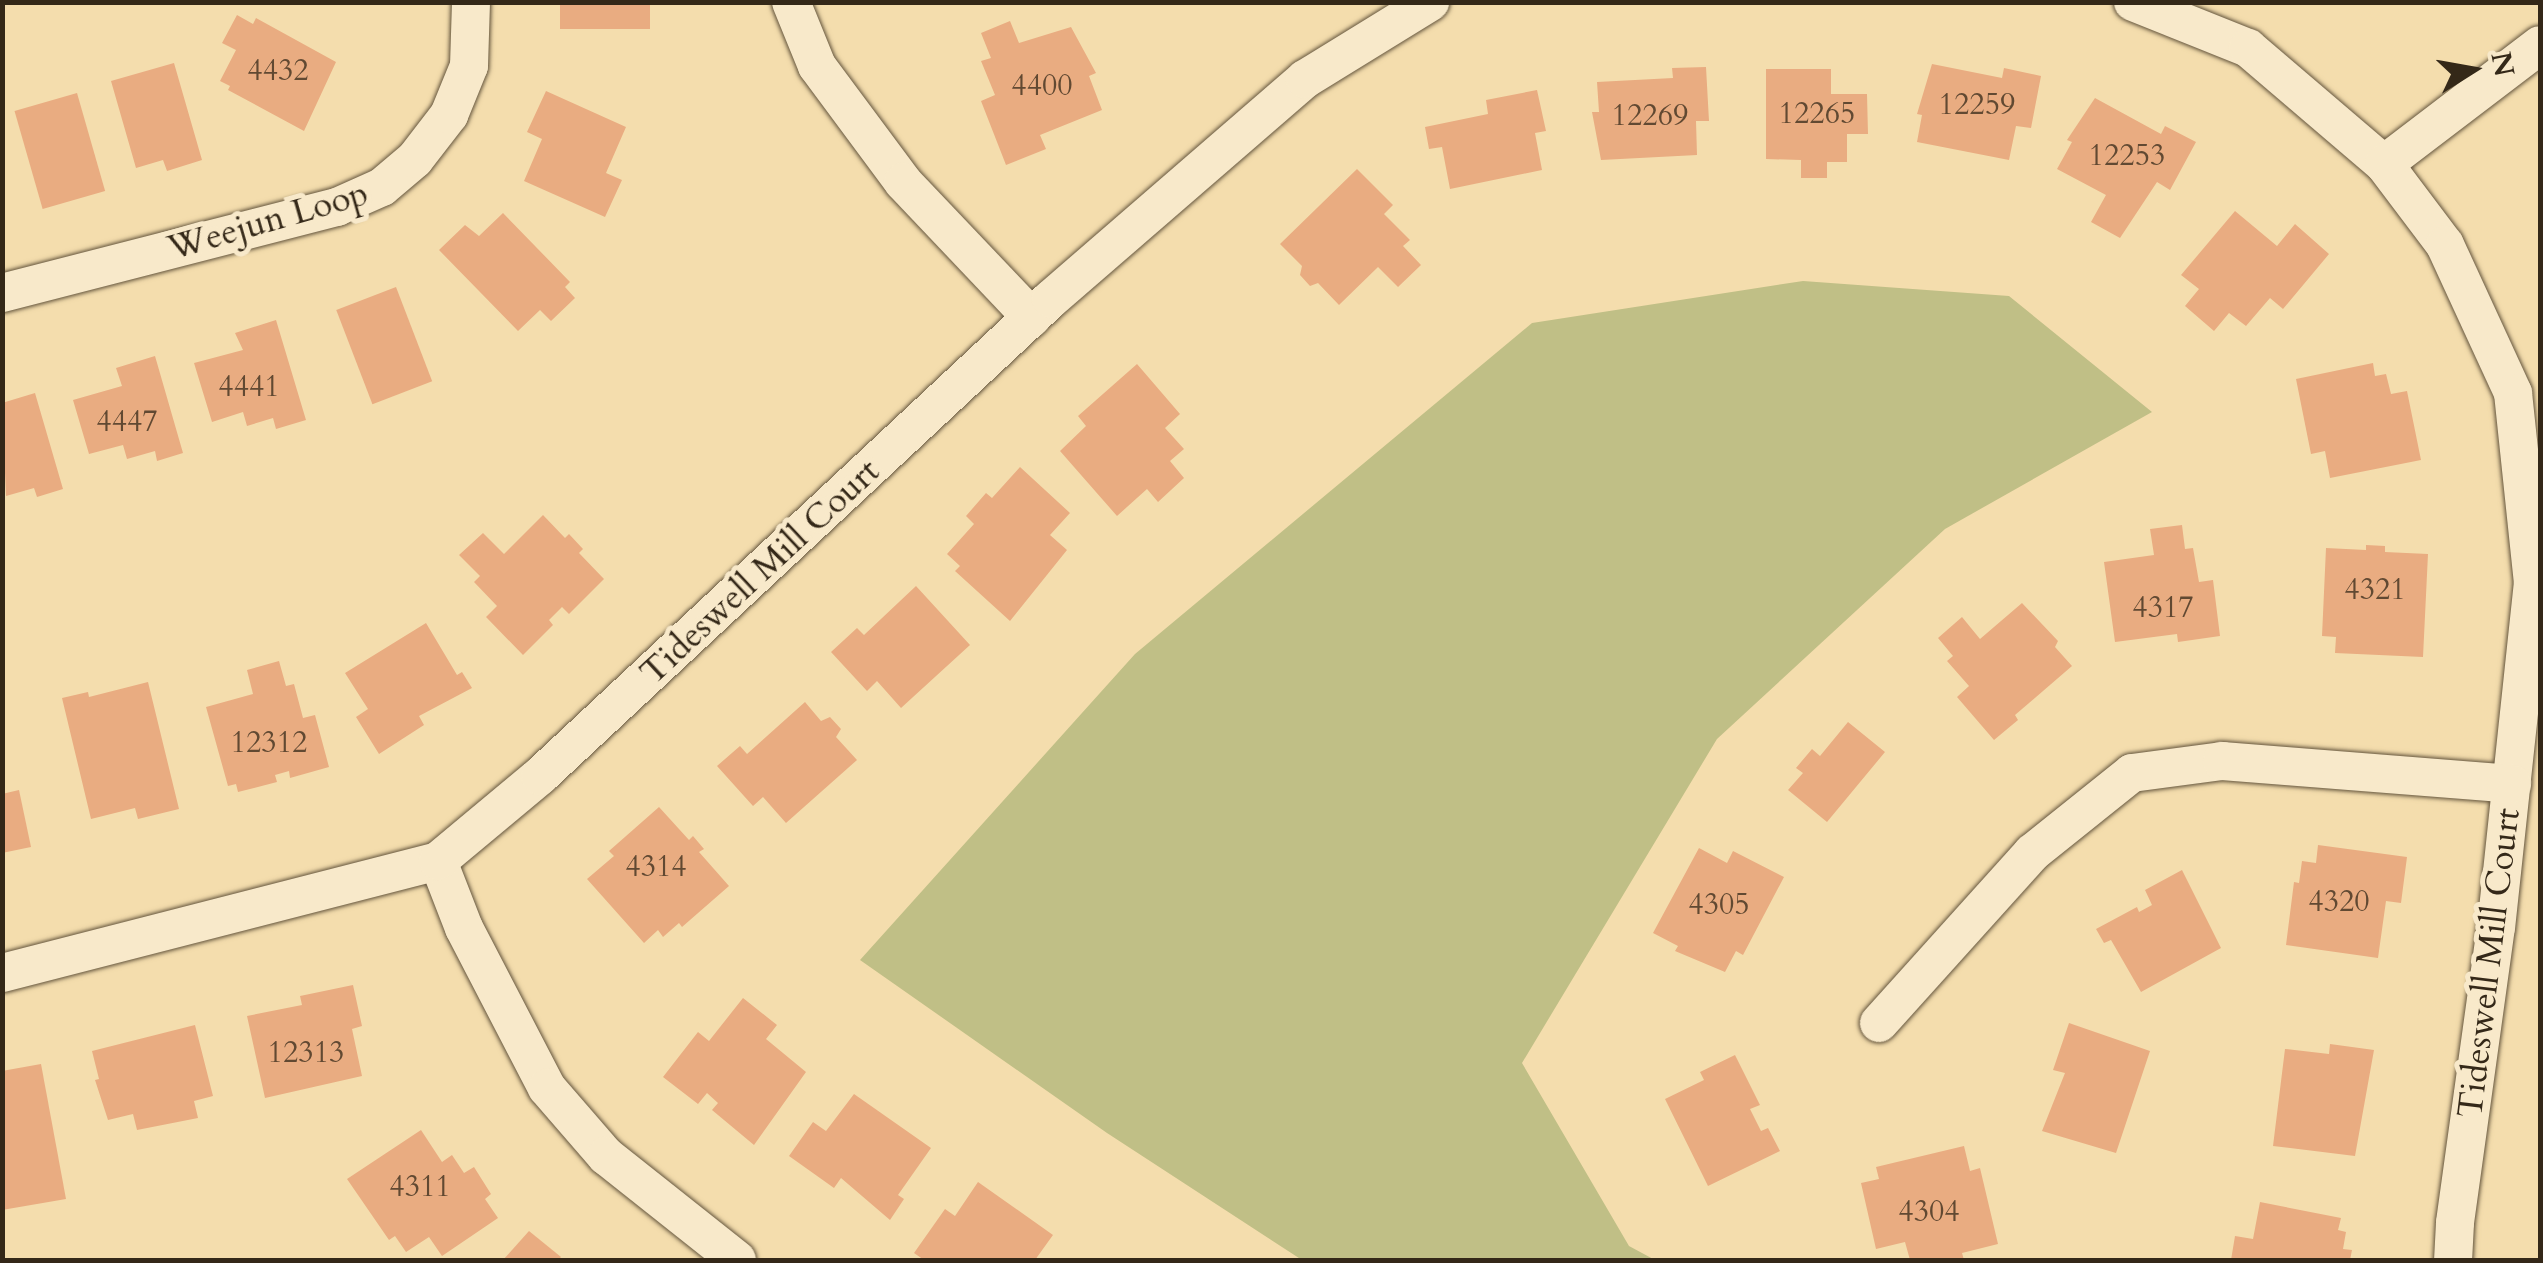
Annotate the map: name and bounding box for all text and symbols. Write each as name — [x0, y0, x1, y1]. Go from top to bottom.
north arrow — [2423, 20, 2523, 120]
text: N — [2481, 49, 2523, 80]
house number: 4432 — [247, 53, 309, 89]
house number: 4400 — [1011, 68, 1073, 104]
house number: 12259 — [1939, 87, 2015, 123]
house number: 12265 — [1779, 96, 1855, 132]
house number: 12269 — [1612, 98, 1688, 134]
house number: 12253 — [2089, 138, 2165, 174]
street label: Weejun Loop — [163, 172, 373, 270]
house number: 4441 — [218, 369, 280, 405]
house number: 4447 — [96, 404, 158, 440]
street label: Tideswell Mill Court — [632, 450, 888, 694]
house number: 4321 — [2344, 572, 2406, 608]
house number: 4317 — [2132, 590, 2194, 626]
house number: 12312 — [231, 725, 307, 761]
street label: Tideswell Mill Court — [2449, 806, 2529, 1120]
house number: 4314 — [625, 849, 687, 885]
house number: 4320 — [2308, 884, 2370, 920]
house number: 4305 — [1688, 887, 1750, 923]
house number: 12313 — [268, 1035, 344, 1071]
house number: 4311 — [389, 1169, 451, 1205]
house number: 4304 — [1898, 1194, 1960, 1230]

